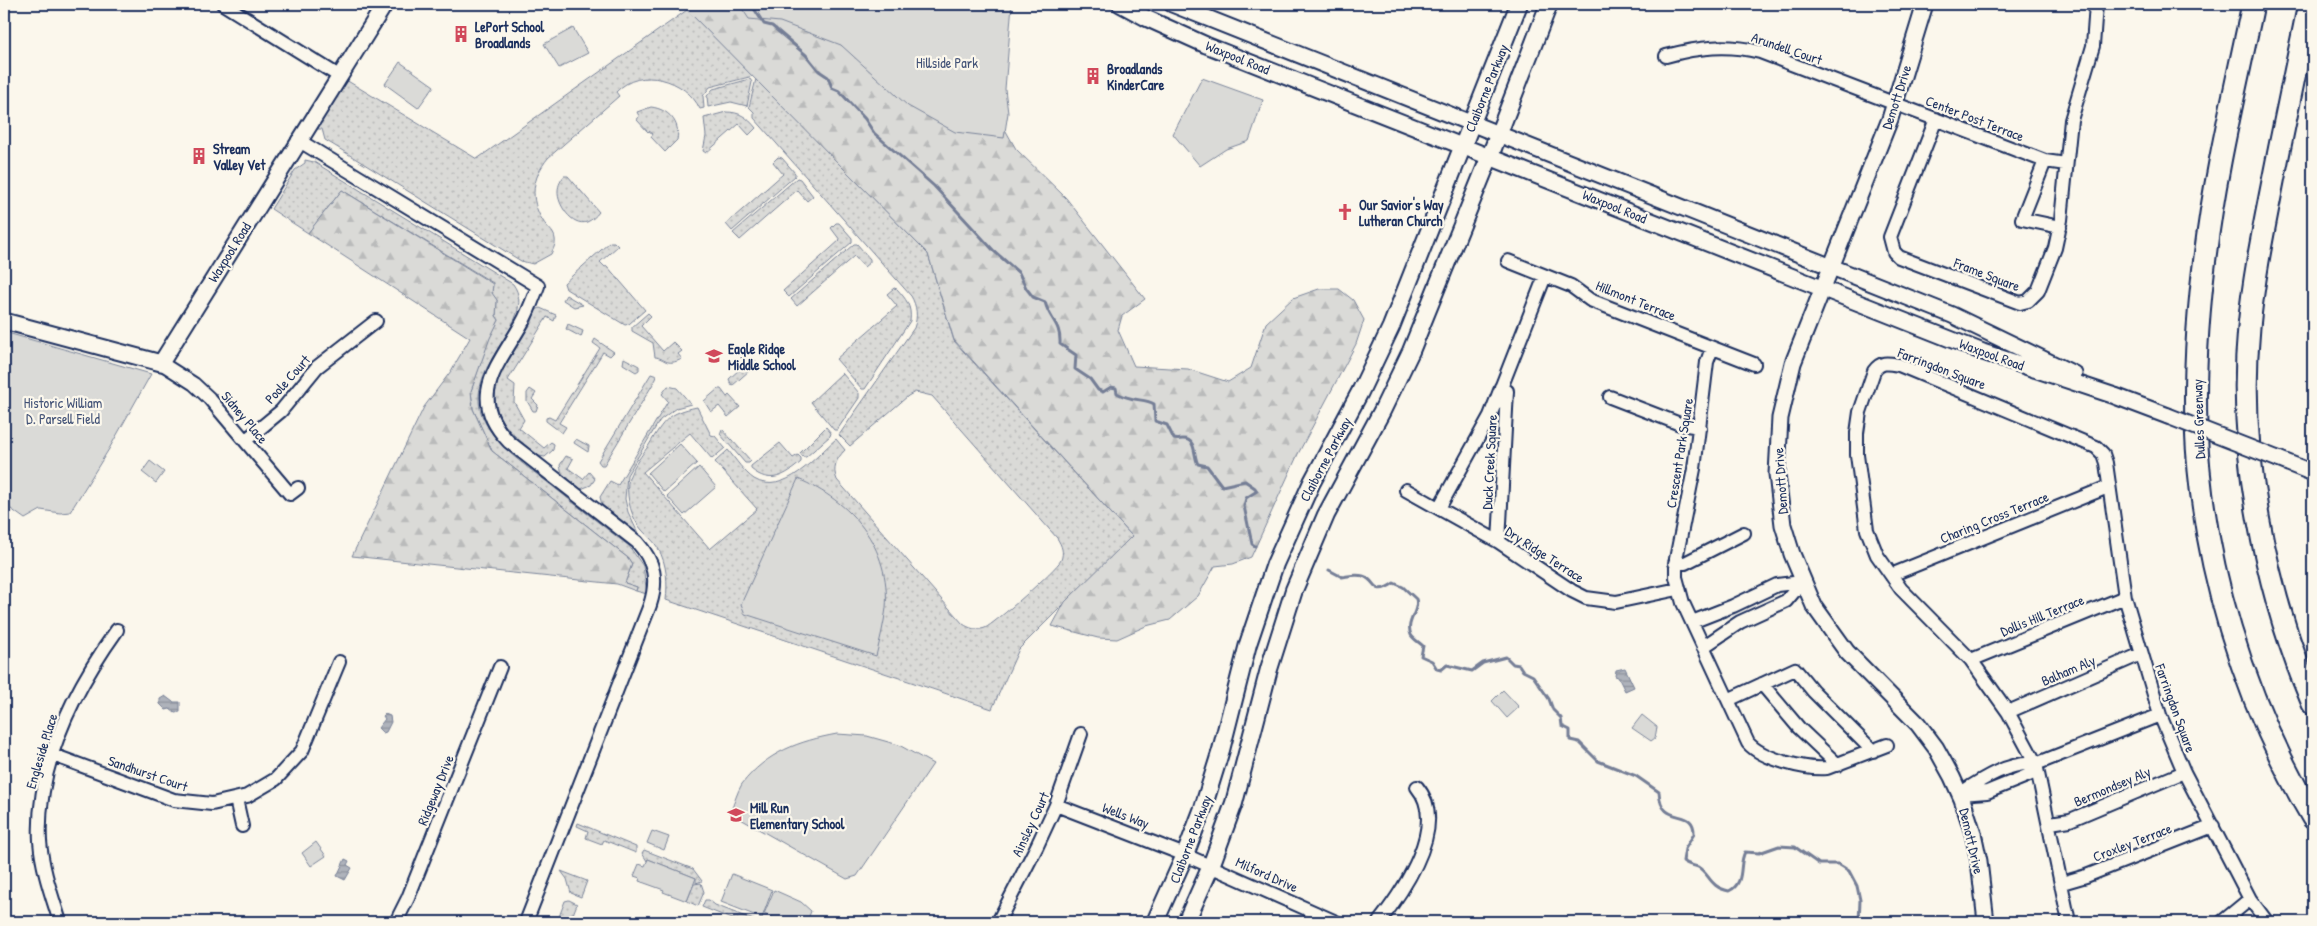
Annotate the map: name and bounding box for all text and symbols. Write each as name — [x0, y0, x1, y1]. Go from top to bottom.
place label: LePort School Broadlands — [475, 17, 545, 52]
building icon: LePort School Broadlands — [451, 24, 471, 44]
street label: Arundell Court — [1749, 27, 1825, 69]
street label: Waxpool Road — [1203, 36, 1273, 80]
street label: Claiborne Parkway — [1460, 41, 1513, 135]
park label: Hillside Park — [916, 53, 978, 72]
place label: Broadlands KinderCare — [1107, 59, 1165, 94]
street label: Demott Drive — [1877, 62, 1915, 132]
building icon: Broadlands KinderCare — [1083, 66, 1103, 86]
street label: Center Post Terrace — [1923, 91, 2027, 146]
place label: Stream Valley Vet — [213, 139, 267, 176]
building icon: Stream Valley Vet — [189, 146, 209, 166]
street label: Waxpool Road — [1580, 185, 1650, 229]
place label: Our Savior's Way Lutheran Church — [1359, 195, 1444, 230]
church icon: Our Savior's Way Lutheran Church — [1335, 202, 1355, 222]
street label: Waxpool Road — [203, 218, 256, 286]
street label: Frame Square — [1950, 252, 2023, 296]
street label: Hillmont Terrace — [1593, 275, 1679, 325]
street label: Waxpool Road — [1957, 334, 2027, 376]
place label: Eagle Ridge Middle School — [728, 339, 796, 374]
street label: Farringdon Square — [1894, 342, 1989, 395]
school or university icon: Eagle Ridge Middle School — [704, 346, 724, 366]
street label: Poole Court — [260, 350, 314, 408]
street label: Dulles Greenway — [2187, 379, 2210, 459]
street label: Sidney Place — [217, 387, 273, 448]
park label: Historic William D. Parsell Field — [24, 393, 102, 428]
street label: Crescent Park Square — [1661, 396, 1698, 509]
street label: Claiborne Parkway — [1295, 413, 1356, 505]
street label: Duck Creek Square — [1477, 414, 1502, 510]
street label: Demott Drive — [1768, 447, 1792, 515]
street label: Charing Cross Terrace — [1937, 486, 2052, 548]
street label: Dry Ridge Terrace — [1501, 521, 1588, 588]
street label: Dollis Hill Terrace — [1997, 589, 2087, 640]
street label: Balham Aly — [2038, 650, 2098, 691]
street label: Farringdon Square — [2150, 660, 2201, 756]
street label: Engleside Place — [21, 711, 63, 791]
street label: Sandhurst Court — [106, 750, 191, 796]
street label: Ridgeway Drive — [412, 752, 459, 828]
street label: Bermondsey Aly — [2071, 761, 2154, 812]
street label: Ainsley Court — [1007, 788, 1054, 860]
street label: Claiborne Parkway — [1164, 792, 1217, 886]
street label: Wells Way — [1099, 797, 1152, 834]
place label: Mill Run Elementary School — [750, 798, 845, 835]
school or university icon: Mill Run Elementary School — [726, 805, 746, 825]
street label: Demott Drive — [1955, 806, 1989, 876]
street label: Croxley Terrace — [2090, 818, 2175, 867]
street label: Milford Drive — [1233, 852, 1302, 896]

